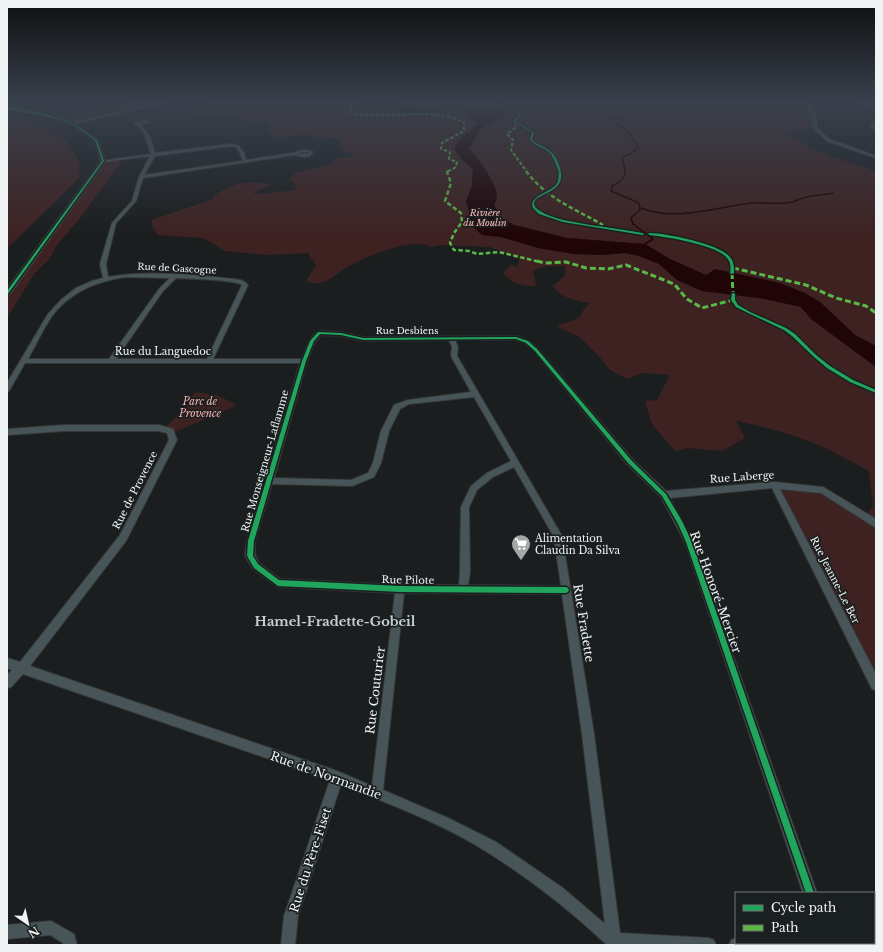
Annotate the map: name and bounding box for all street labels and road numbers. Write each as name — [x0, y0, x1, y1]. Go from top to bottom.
street label: Rue de Gascogne — [137, 260, 217, 276]
street label: Rue Desbiens — [376, 325, 438, 336]
street label: Rue du Languedoc — [115, 345, 212, 358]
street label: Rue Monseigneur-Laflamme — [238, 388, 292, 534]
street label: Rue de Provence — [110, 449, 160, 531]
street label: Rue Laberge — [709, 468, 775, 486]
street label: Rue Honoré-Mercier — [687, 529, 745, 655]
street label: Rue Jeanne-Le Ber — [807, 534, 863, 626]
street label: Rue Pilote — [382, 573, 435, 587]
street label: Rue Fradette — [570, 583, 598, 663]
street label: Rue Couturier — [362, 645, 388, 735]
street label: Rue de Normandie — [268, 748, 384, 802]
street label: Rue du Père-Fiset — [286, 805, 334, 914]

